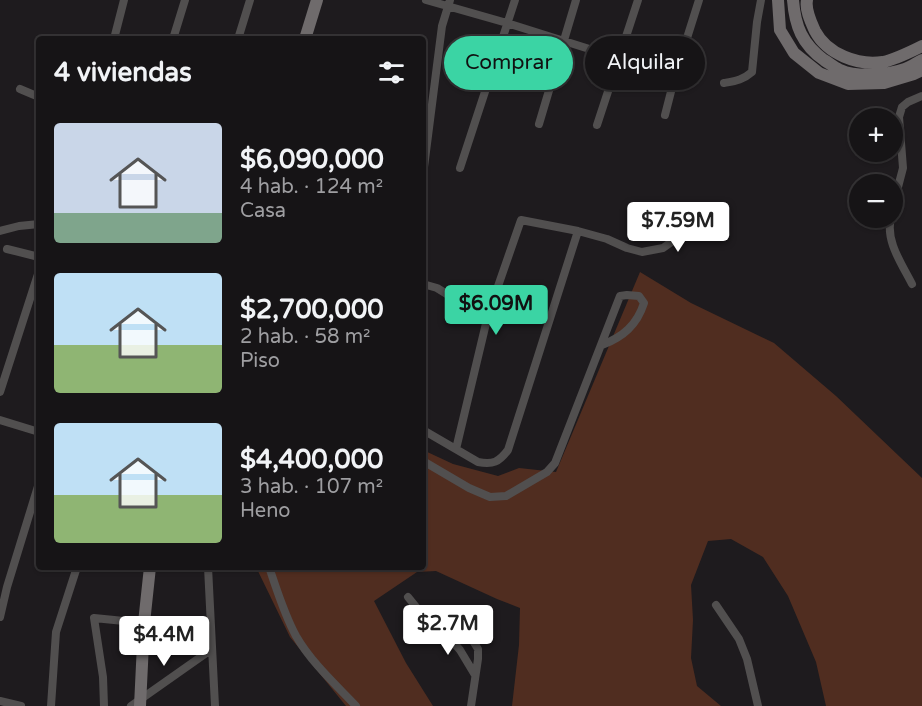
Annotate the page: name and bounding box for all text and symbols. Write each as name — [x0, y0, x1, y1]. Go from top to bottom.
chip: Comprar — [444, 36, 573, 90]
chip: Alquilar — [585, 36, 705, 90]
icon: filters — [375, 56, 408, 89]
text: 4 viviendas — [54, 57, 192, 88]
map controls — [849, 108, 903, 228]
button: + — [849, 108, 903, 162]
text: $6,090,000 — [240, 144, 384, 175]
icon: home — [102, 147, 174, 219]
button: − — [849, 174, 903, 228]
text: 4 hab. · 124 m² — [240, 175, 383, 199]
text: Casa — [240, 199, 286, 223]
pin: $7.59M — [629, 202, 727, 253]
text: $7.59M — [641, 209, 715, 233]
pin: $6.09M — [447, 285, 545, 336]
text: $6.09M — [459, 292, 533, 316]
text: $2,700,000 — [240, 294, 384, 325]
icon: home — [102, 297, 174, 369]
text: 2 hab. · 58 m² — [240, 325, 370, 349]
text: Piso — [240, 349, 280, 373]
text: $4,400,000 — [240, 444, 383, 475]
icon: home — [102, 447, 174, 519]
text: 3 hab. · 107 m² — [240, 475, 383, 499]
text: Heno — [240, 499, 290, 523]
pin: $2.7M — [406, 605, 490, 656]
text: $2.7M — [417, 612, 479, 636]
pin: $4.4M — [122, 616, 206, 667]
text: $4.4M — [133, 623, 195, 647]

